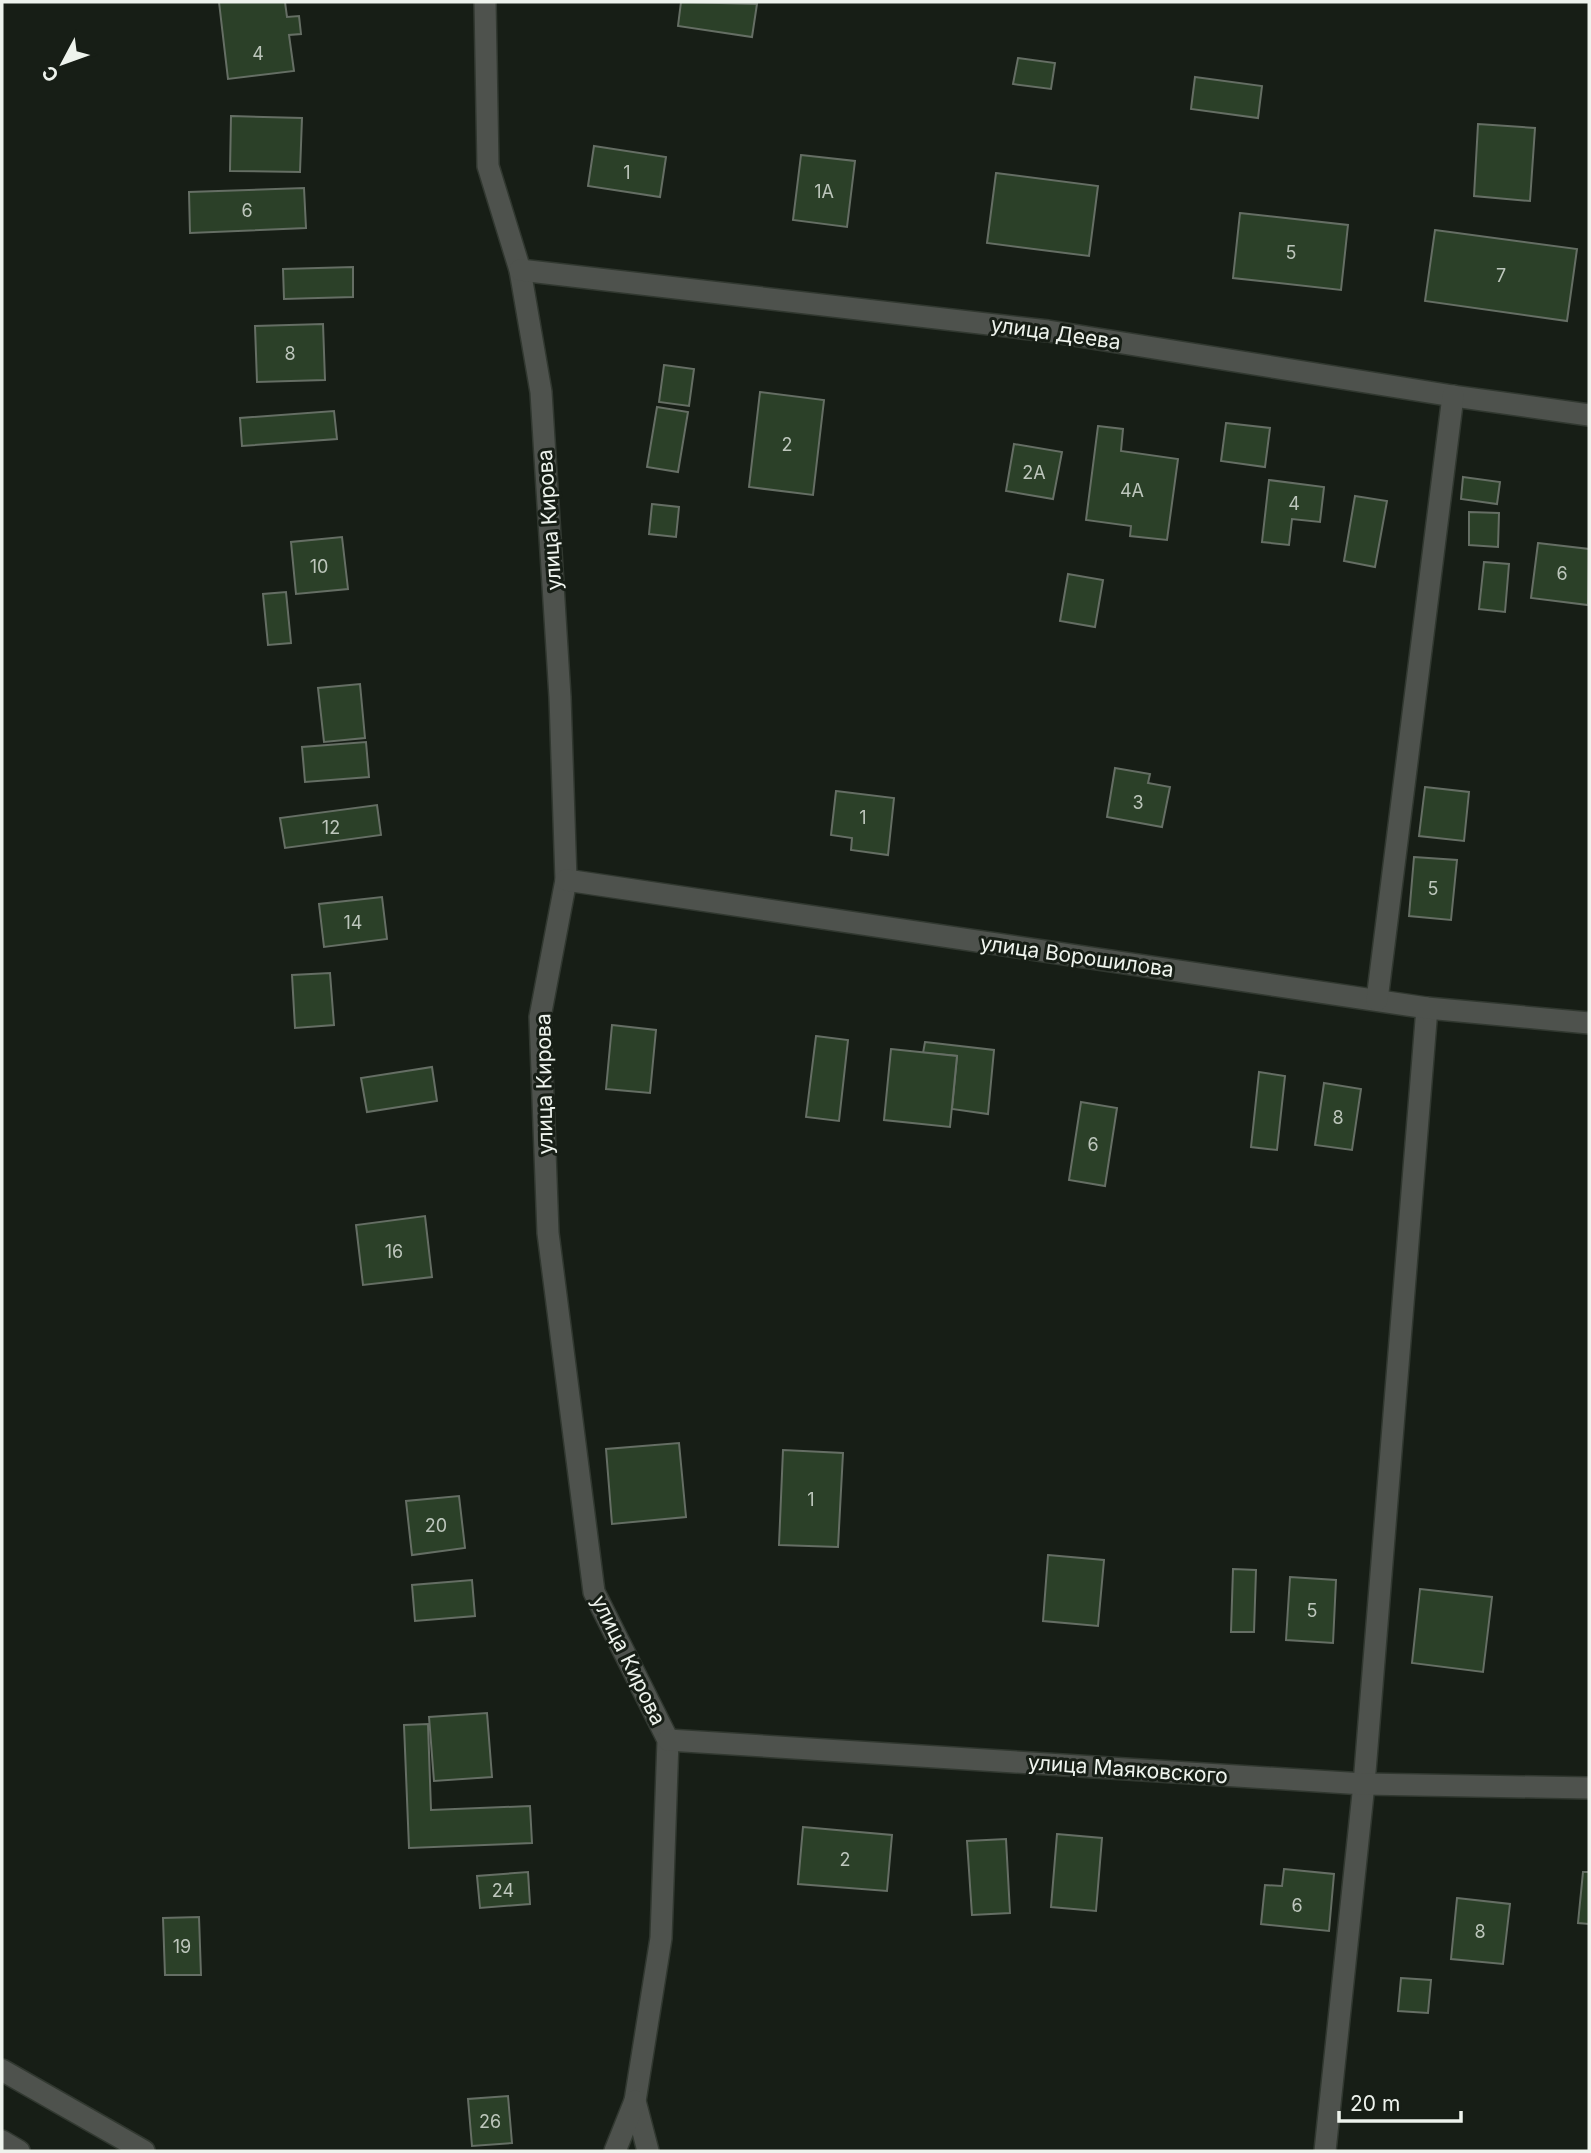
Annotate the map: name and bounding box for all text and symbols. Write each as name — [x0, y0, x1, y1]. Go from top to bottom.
north arrow — [28, 28, 98, 98]
house number: 4 — [252, 43, 264, 64]
text: С — [37, 61, 64, 87]
house number: 1 — [623, 162, 631, 183]
house number: 1А — [814, 181, 834, 202]
house number: 6 — [241, 200, 253, 221]
house number: 5 — [1286, 242, 1296, 263]
house number: 7 — [1496, 265, 1506, 286]
street label: улица Деева — [989, 312, 1123, 354]
house number: 8 — [284, 343, 296, 364]
house number: 2 — [782, 434, 792, 455]
street label: улица Кирова — [532, 449, 566, 591]
house number: 2А — [1022, 462, 1046, 483]
house number: 4А — [1120, 480, 1144, 501]
house number: 4 — [1288, 493, 1300, 514]
house number: 10 — [310, 556, 328, 577]
house number: 6 — [1556, 563, 1568, 584]
house number: 3 — [1132, 792, 1144, 813]
house number: 1 — [859, 807, 867, 828]
house number: 12 — [322, 817, 340, 838]
house number: 5 — [1428, 878, 1438, 899]
house number: 14 — [344, 912, 362, 933]
street label: улица Ворошилова — [979, 930, 1175, 982]
street label: улица Кирова — [530, 1013, 558, 1155]
house number: 8 — [1332, 1107, 1344, 1128]
house number: 6 — [1087, 1134, 1099, 1155]
house number: 16 — [385, 1241, 403, 1262]
house number: 1 — [807, 1489, 815, 1510]
house number: 20 — [425, 1515, 447, 1536]
street label: улица Кирова — [587, 1591, 671, 1729]
house number: 5 — [1307, 1600, 1317, 1621]
street label: улица Маяковского — [1027, 1750, 1229, 1788]
house number: 2 — [840, 1849, 850, 1870]
house number: 24 — [492, 1880, 514, 1901]
house number: 6 — [1291, 1895, 1303, 1916]
house number: 8 — [1474, 1921, 1486, 1942]
house number: 19 — [173, 1936, 191, 1957]
scale bar — [1339, 2080, 1462, 2124]
text: 20 m — [1350, 2091, 1400, 2116]
house number: 26 — [479, 2111, 501, 2132]

